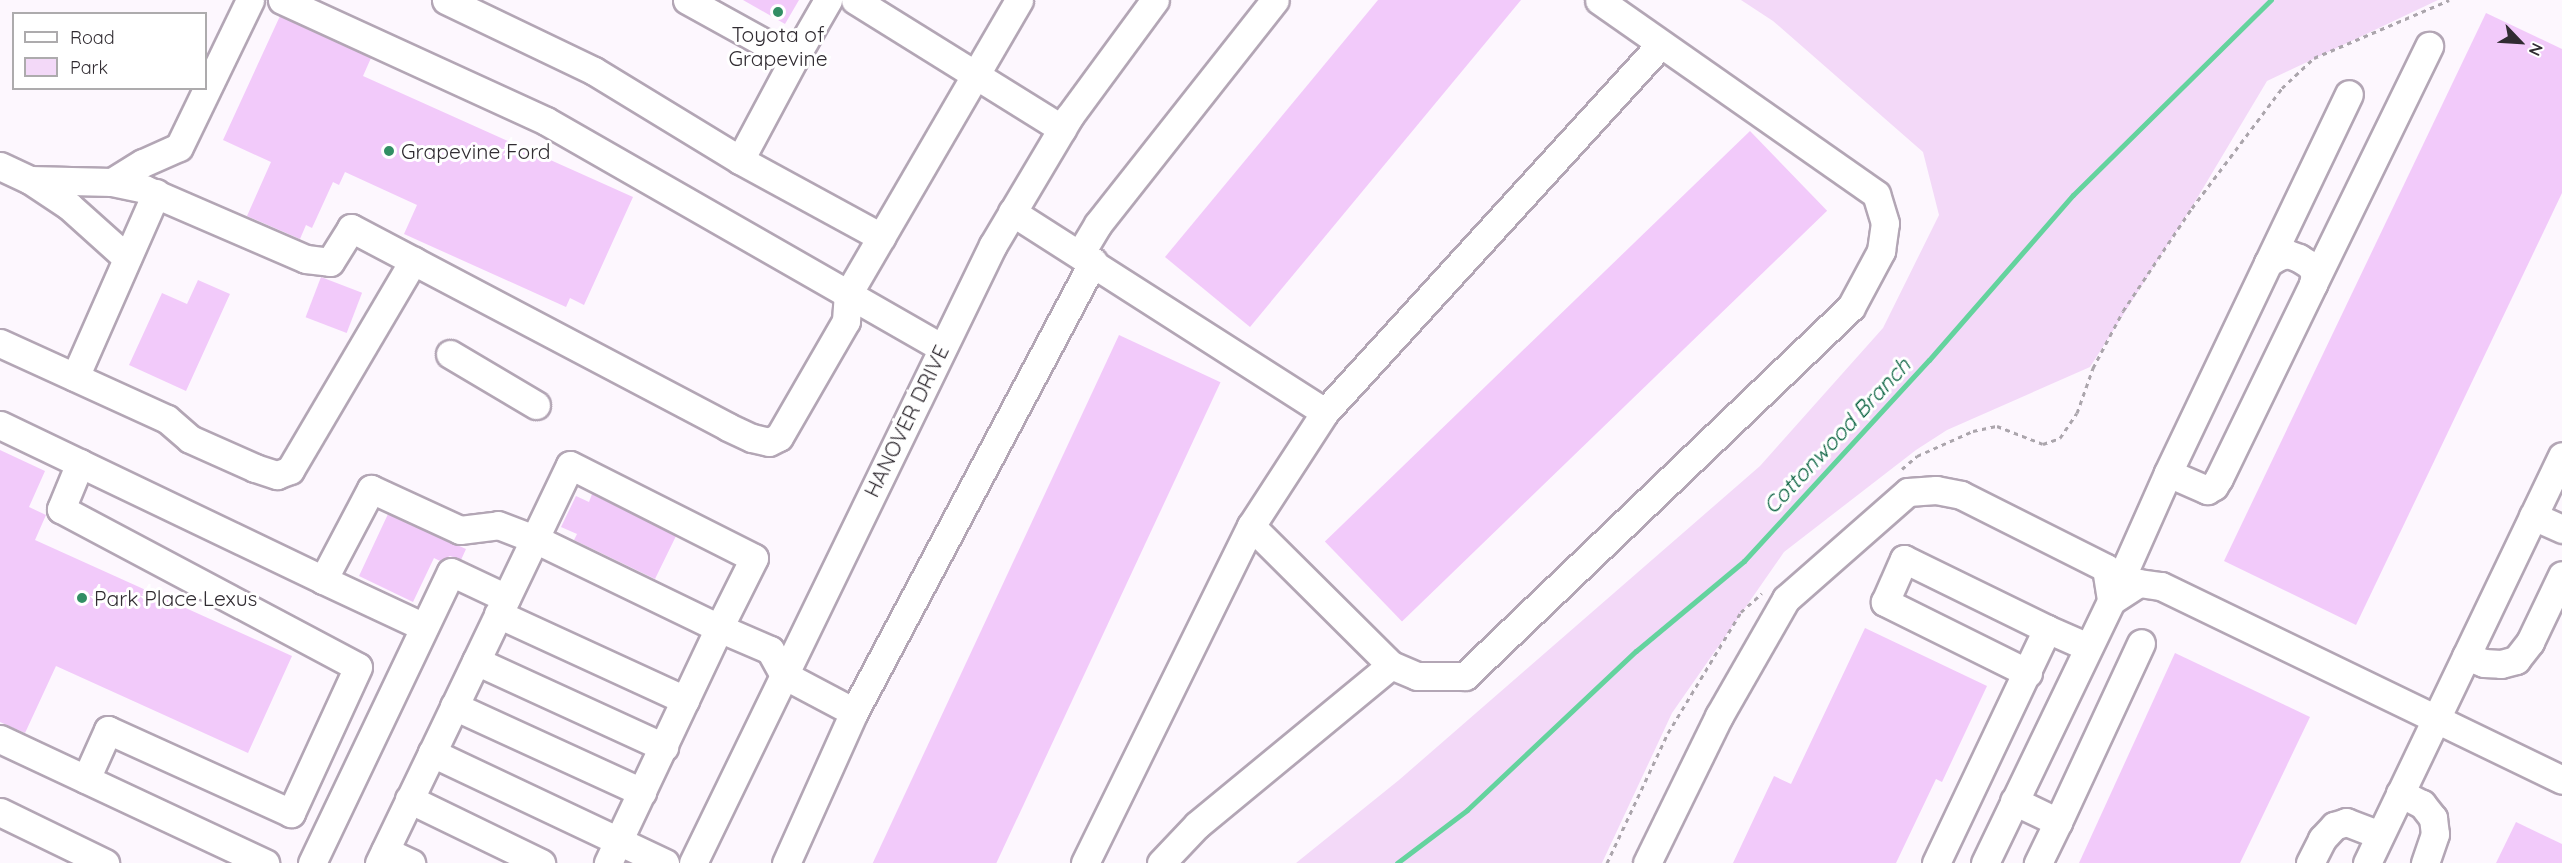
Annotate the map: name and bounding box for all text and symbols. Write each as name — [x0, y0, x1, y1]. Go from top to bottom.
marker: Toyota of Grapevine — [771, 5, 785, 19]
legend — [12, 12, 207, 90]
north arrow — [2490, 12, 2550, 72]
place label: Toyota of Grapevine — [728, 21, 828, 71]
text: Road — [70, 26, 115, 49]
text: N — [2525, 40, 2548, 59]
text: Park — [70, 56, 108, 79]
place label: Grapevine Ford — [401, 138, 551, 164]
marker: Grapevine Ford — [382, 144, 396, 158]
street label: HANOVER DRIVE — [858, 341, 954, 501]
water label: Cottonwood Branch — [1758, 353, 1916, 519]
place label: Park Place Lexus — [94, 585, 257, 611]
marker: Park Place Lexus — [75, 591, 89, 605]

